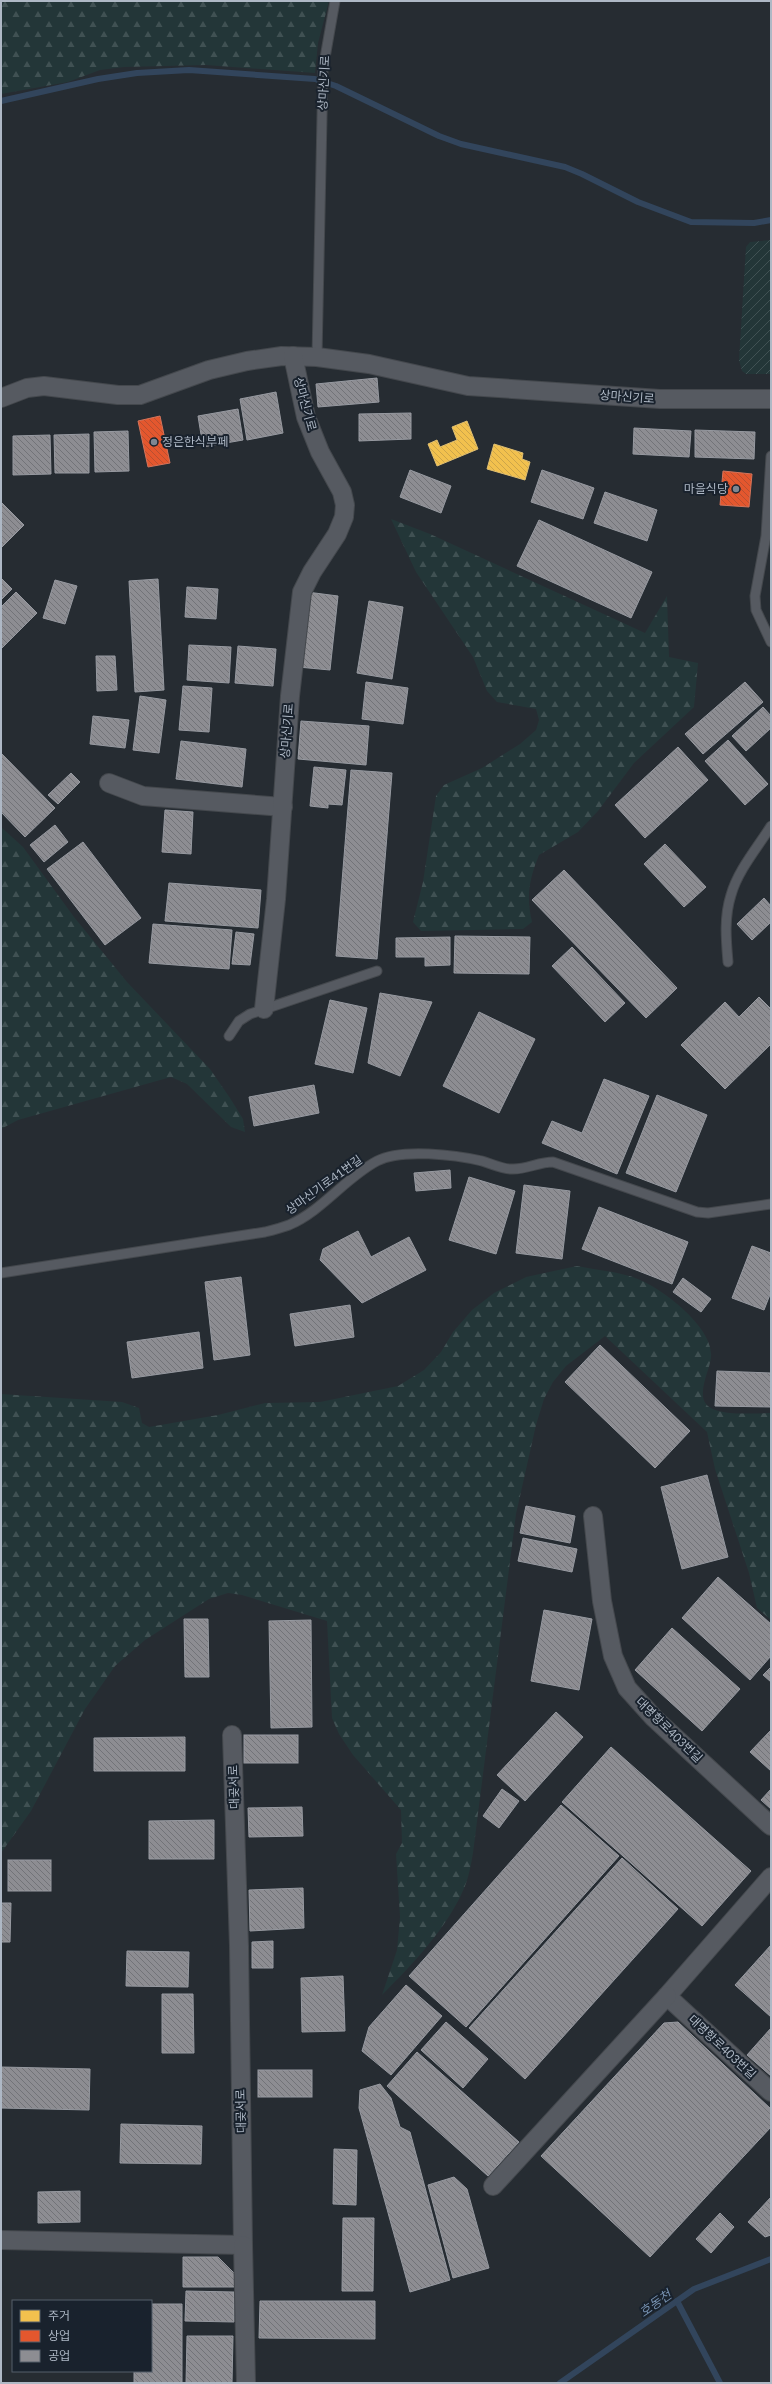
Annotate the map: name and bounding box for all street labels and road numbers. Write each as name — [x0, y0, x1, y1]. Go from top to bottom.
street label: 상마신기로 — [315, 55, 332, 111]
street label: 상마신기로 — [291, 375, 320, 432]
street label: 상마신기로 — [599, 387, 655, 406]
street label: 상마신기로 — [277, 703, 296, 759]
street label: 상마신기로41번길 — [282, 1152, 365, 1217]
street label: 대명항로403번길 — [633, 1694, 706, 1765]
street label: 대곶서로 — [225, 1765, 242, 1809]
street label: 대명항로403번길 — [685, 2011, 759, 2082]
street label: 대곶서로 — [233, 2089, 248, 2133]

